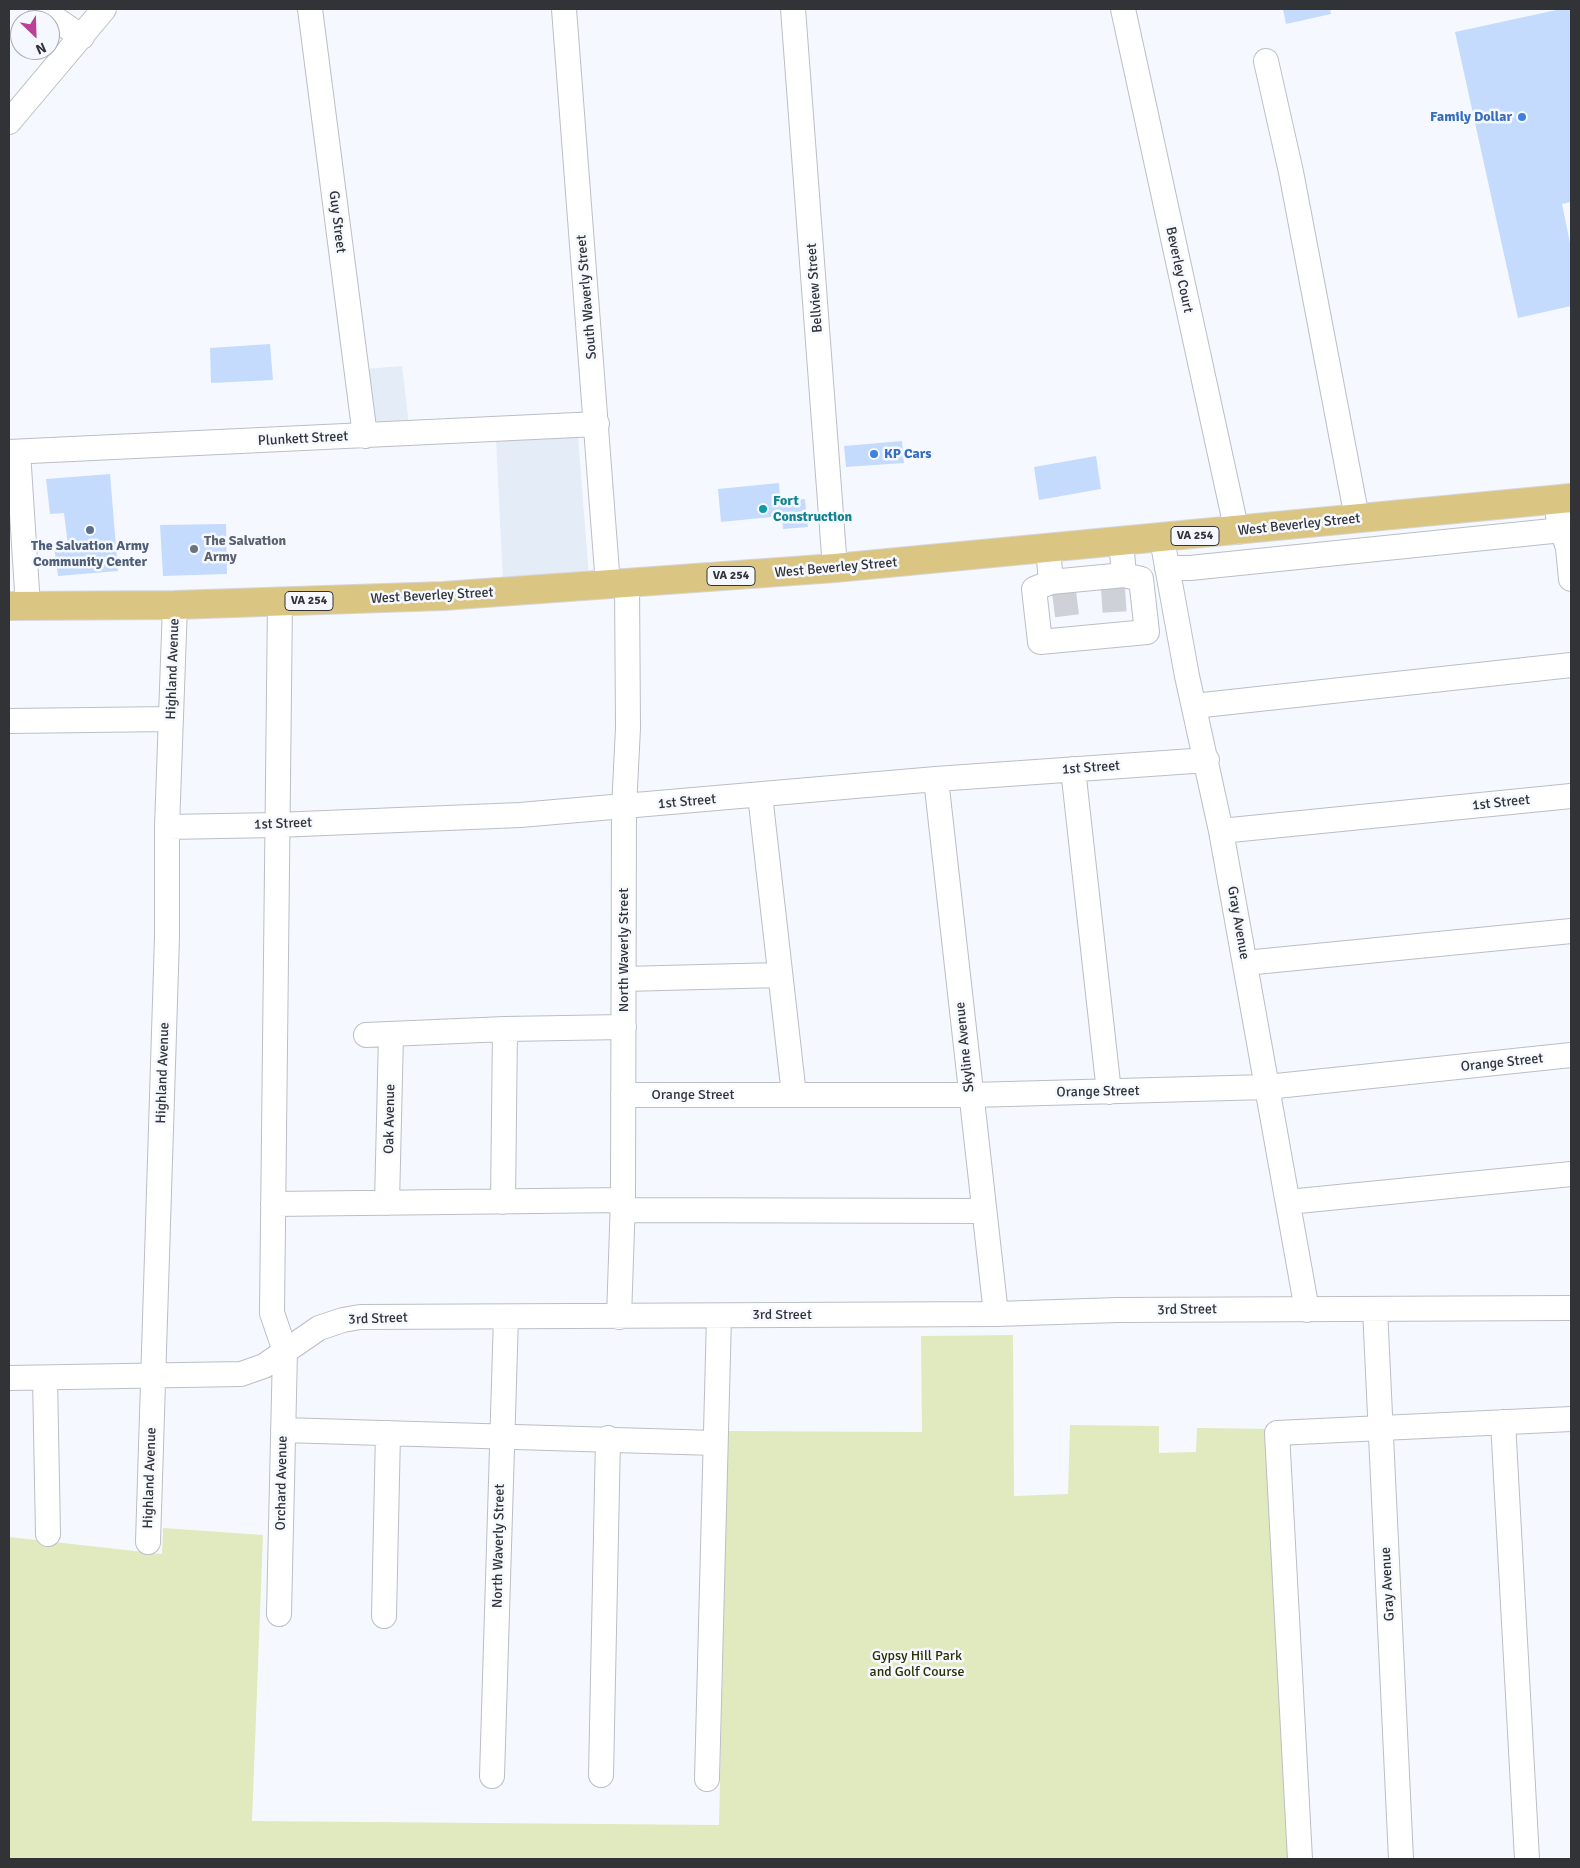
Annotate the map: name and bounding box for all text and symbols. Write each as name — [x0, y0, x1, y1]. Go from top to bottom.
north arrow — [10, 10, 60, 60]
text: N — [33, 38, 49, 58]
place label: Family Dollar — [1430, 109, 1512, 125]
marker: Family Dollar — [1516, 111, 1528, 123]
street label: Guy Street — [325, 190, 349, 254]
street label: Beverley Court — [1162, 225, 1196, 315]
street label: South Waverly Street — [573, 234, 601, 360]
street label: Bellview Street — [803, 243, 827, 333]
street label: Plunkett Street — [257, 428, 349, 450]
place label: KP Cars — [884, 446, 931, 462]
marker: KP Cars — [868, 448, 880, 460]
place label: Fort Construction — [773, 493, 852, 526]
marker: Fort Construction — [757, 503, 769, 515]
street label: West Beverley Street — [1237, 510, 1361, 540]
marker: The Salvation Army Community Center — [84, 524, 96, 536]
road number: VA 254 — [1171, 526, 1219, 546]
place label: The Salvation Army — [204, 533, 286, 566]
place label: The Salvation Army Community Center — [31, 538, 149, 570]
marker: The Salvation Army — [188, 543, 200, 555]
street label: West Beverley Street — [774, 554, 898, 582]
road number: VA 254 — [707, 566, 755, 586]
street label: West Beverley Street — [370, 584, 494, 608]
road number: VA 254 — [285, 592, 333, 610]
street label: Highland Avenue — [163, 618, 183, 720]
street label: 1st Street — [1061, 758, 1121, 778]
street label: 1st Street — [657, 791, 717, 813]
street label: 1st Street — [1471, 792, 1531, 814]
street label: 1st Street — [254, 815, 312, 833]
street label: Gray Avenue — [1223, 885, 1253, 961]
street label: North Waverly Street — [616, 888, 632, 1012]
street label: Skyline Avenue — [952, 1001, 978, 1093]
street label: Highland Avenue — [153, 1022, 173, 1124]
street label: Orange Street — [1460, 1050, 1544, 1076]
street label: Orange Street — [1056, 1083, 1140, 1101]
street label: Oak Avenue — [381, 1084, 399, 1154]
street label: Orange Street — [652, 1087, 734, 1103]
street label: 3rd Street — [1157, 1301, 1217, 1319]
street label: 3rd Street — [752, 1307, 812, 1323]
street label: 3rd Street — [348, 1310, 408, 1328]
street label: Highland Avenue — [140, 1427, 160, 1529]
street label: Orchard Avenue — [273, 1435, 291, 1531]
street label: North Waverly Street — [490, 1484, 508, 1608]
street label: Gray Avenue — [1378, 1546, 1398, 1622]
park label: Gypsy Hill Park and Golf Course — [870, 1648, 964, 1680]

